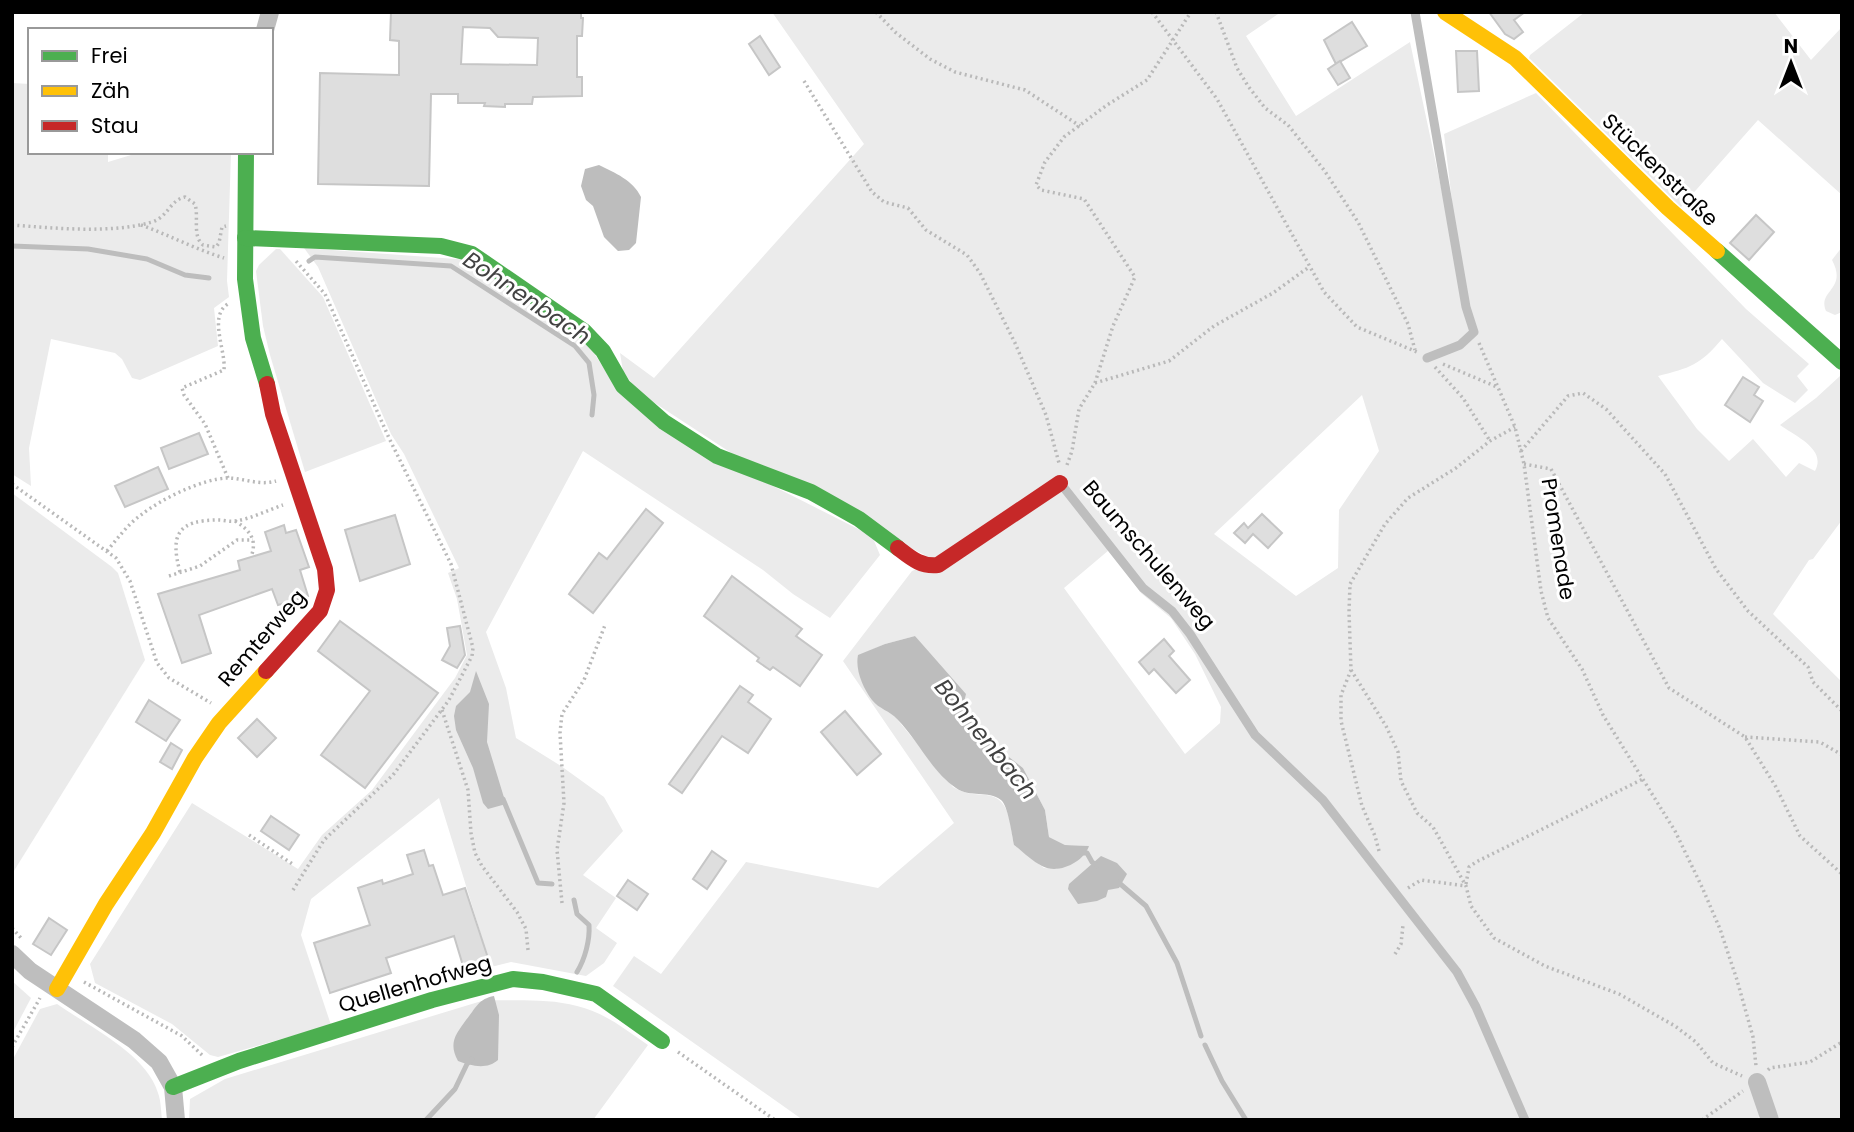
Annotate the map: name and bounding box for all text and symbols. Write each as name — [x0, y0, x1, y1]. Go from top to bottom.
legend — [28, 28, 273, 154]
north arrow — [1756, 28, 1826, 98]
text: N — [1784, 33, 1798, 60]
text: Frei — [91, 41, 128, 70]
text: Zäh — [91, 76, 130, 105]
street label: Stückenstraße — [1596, 107, 1725, 233]
text: Stau — [91, 111, 139, 140]
water label: Bohnenbach — [457, 244, 597, 352]
street label: Baumschulenweg — [1077, 474, 1222, 635]
street label: Promenade — [1535, 476, 1582, 602]
street label: Remterweg — [211, 583, 312, 693]
water label: Bohnenbach — [927, 672, 1045, 806]
street label: Quellenhofweg — [335, 948, 495, 1019]

